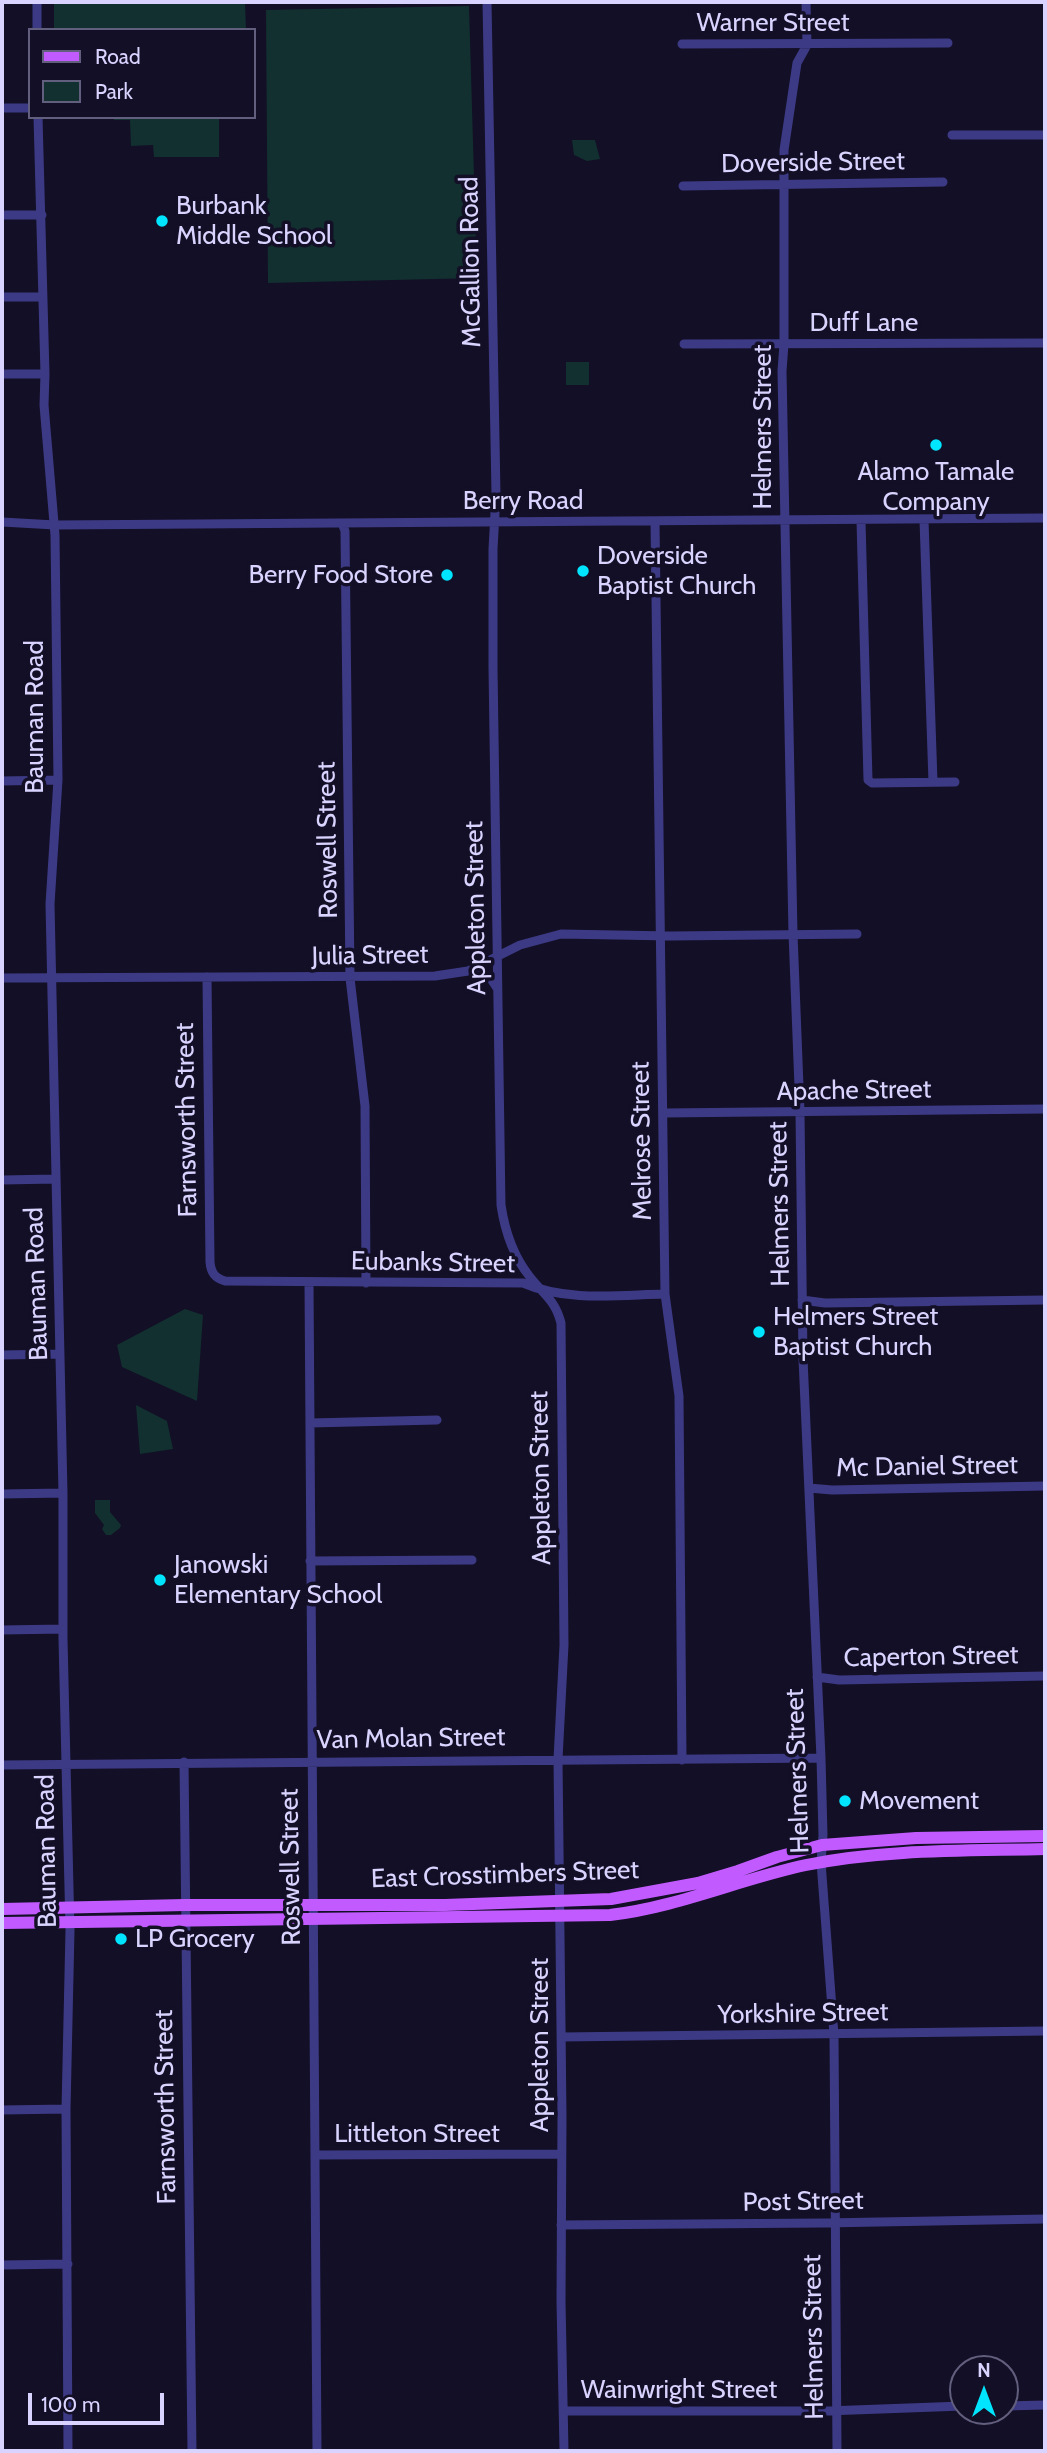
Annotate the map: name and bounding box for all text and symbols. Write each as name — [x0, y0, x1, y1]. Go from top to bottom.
street label: Warner Street — [697, 7, 849, 39]
legend — [28, 28, 256, 119]
text: Road — [95, 44, 141, 69]
text: Park — [95, 79, 133, 104]
street label: Doverside Street — [721, 146, 905, 180]
street label: McGallion Road — [454, 176, 488, 348]
place label: Burbank Middle School — [176, 190, 332, 252]
marker: Burbank Middle School — [154, 213, 170, 229]
street label: Duff Lane — [810, 307, 918, 339]
street label: Helmers Street — [747, 344, 779, 510]
marker: Alamo Tamale Company — [928, 437, 944, 453]
place label: Alamo Tamale Company — [858, 456, 1014, 518]
street label: Berry Road — [463, 485, 583, 517]
place label: Doverside Baptist Church — [597, 540, 756, 602]
place label: Berry Food Store — [248, 559, 433, 591]
marker: Doverside Baptist Church — [575, 563, 591, 579]
marker: Berry Food Store — [439, 567, 455, 583]
street label: Bauman Road — [19, 640, 51, 794]
street label: Roswell Street — [311, 761, 345, 919]
street label: Appleton Street — [459, 821, 493, 995]
street label: Julia Street — [311, 939, 429, 973]
street label: Farnsworth Street — [170, 1022, 204, 1218]
street label: Melrose Street — [625, 1061, 659, 1221]
street label: Apache Street — [776, 1074, 932, 1108]
street label: Helmers Street — [763, 1121, 797, 1287]
street label: Bauman Road — [19, 1207, 55, 1361]
street label: Eubanks Street — [351, 1246, 515, 1280]
place label: Helmers Street Baptist Church — [773, 1301, 938, 1362]
marker: Helmers Street Baptist Church — [751, 1324, 767, 1340]
street label: Appleton Street — [524, 1391, 558, 1565]
street label: Mc Daniel Street — [836, 1450, 1018, 1484]
place label: Janowski Elementary School — [174, 1549, 382, 1610]
marker: Janowski Elementary School — [152, 1572, 168, 1588]
street label: Caperton Street — [843, 1640, 1019, 1674]
street label: Helmers Street — [780, 1688, 816, 1854]
street label: Van Molan Street — [316, 1722, 506, 1756]
street label: Bauman Road — [30, 1774, 64, 1928]
place label: Movement — [859, 1785, 979, 1817]
street label: Roswell Street — [274, 1788, 308, 1946]
marker: Movement — [837, 1793, 853, 1809]
street label: East Crosstimbers Street — [370, 1855, 640, 1895]
place label: LP Grocery — [135, 1923, 255, 1955]
marker: LP Grocery — [113, 1931, 129, 1947]
street label: Appleton Street — [524, 1958, 556, 2132]
street label: Yorkshire Street — [717, 1997, 889, 2031]
street label: Farnsworth Street — [149, 2009, 183, 2205]
street label: Littleton Street — [334, 2118, 500, 2150]
street label: Post Street — [742, 2185, 864, 2219]
street label: Helmers Street — [797, 2254, 831, 2420]
north arrow — [949, 2355, 1019, 2425]
text: N — [977, 2359, 991, 2382]
street label: Wainwright Street — [581, 2374, 777, 2406]
scale bar — [32, 2380, 168, 2424]
text: 100 m — [41, 2392, 100, 2417]

